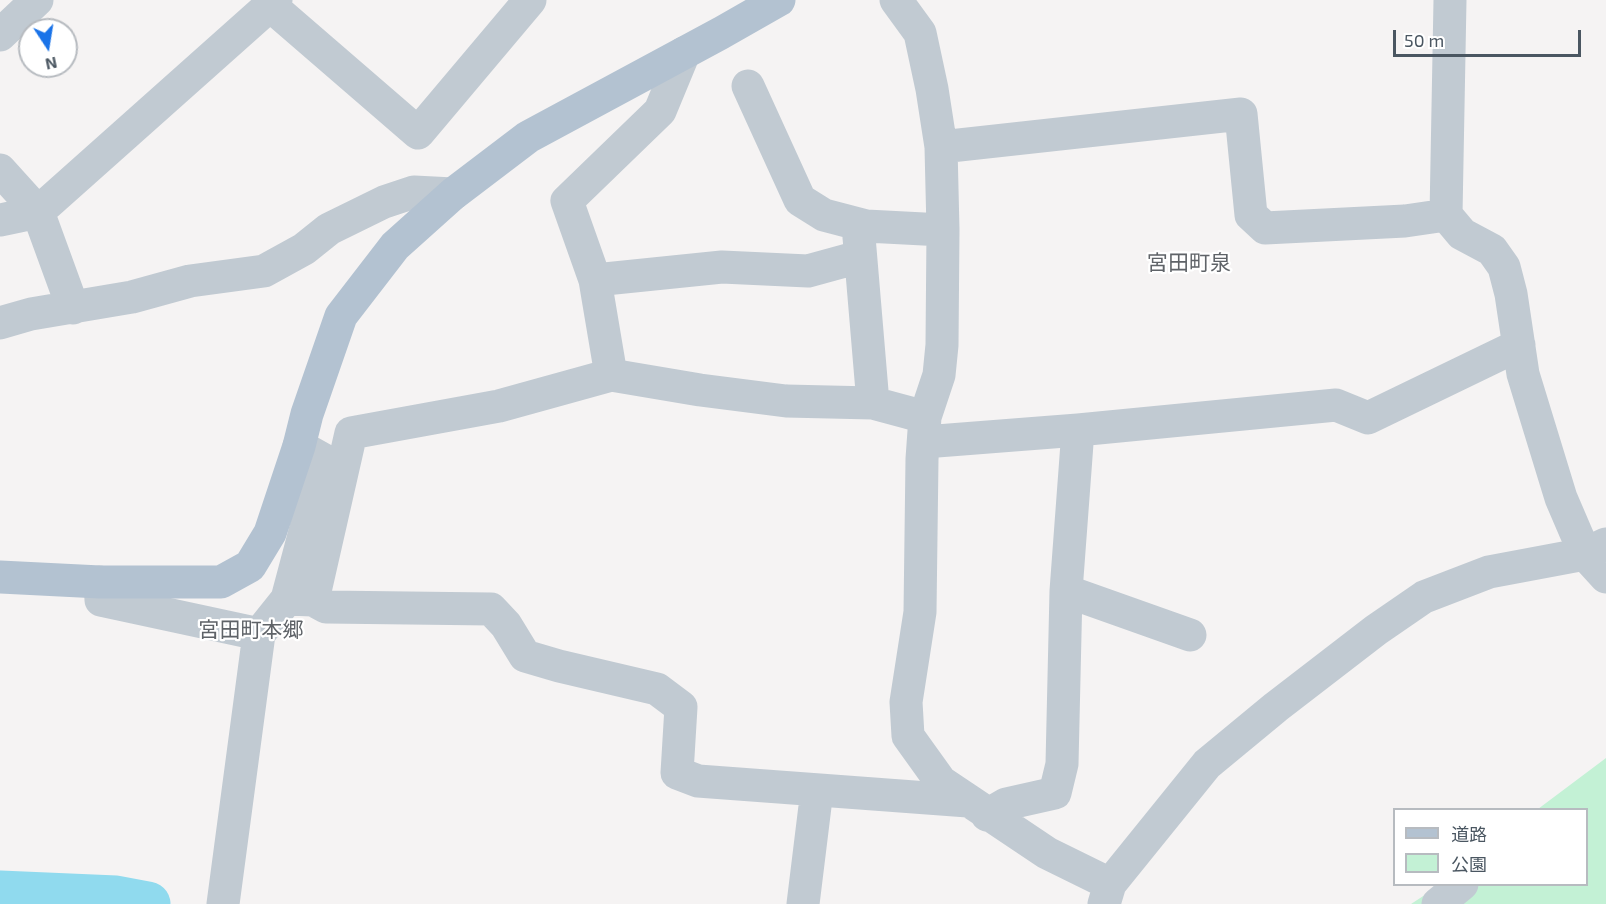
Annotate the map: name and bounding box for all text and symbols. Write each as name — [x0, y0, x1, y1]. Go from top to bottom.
north arrow — [18, 18, 78, 78]
scale bar — [1396, 18, 1584, 56]
text: 50 m — [1404, 29, 1444, 51]
text: N — [44, 54, 59, 75]
district label: 宮田町泉 — [1147, 250, 1231, 276]
district label: 宮田町本郷 — [199, 617, 303, 643]
legend — [1393, 808, 1588, 886]
text: 道路 — [1451, 823, 1487, 845]
text: 公園 — [1451, 853, 1487, 875]

